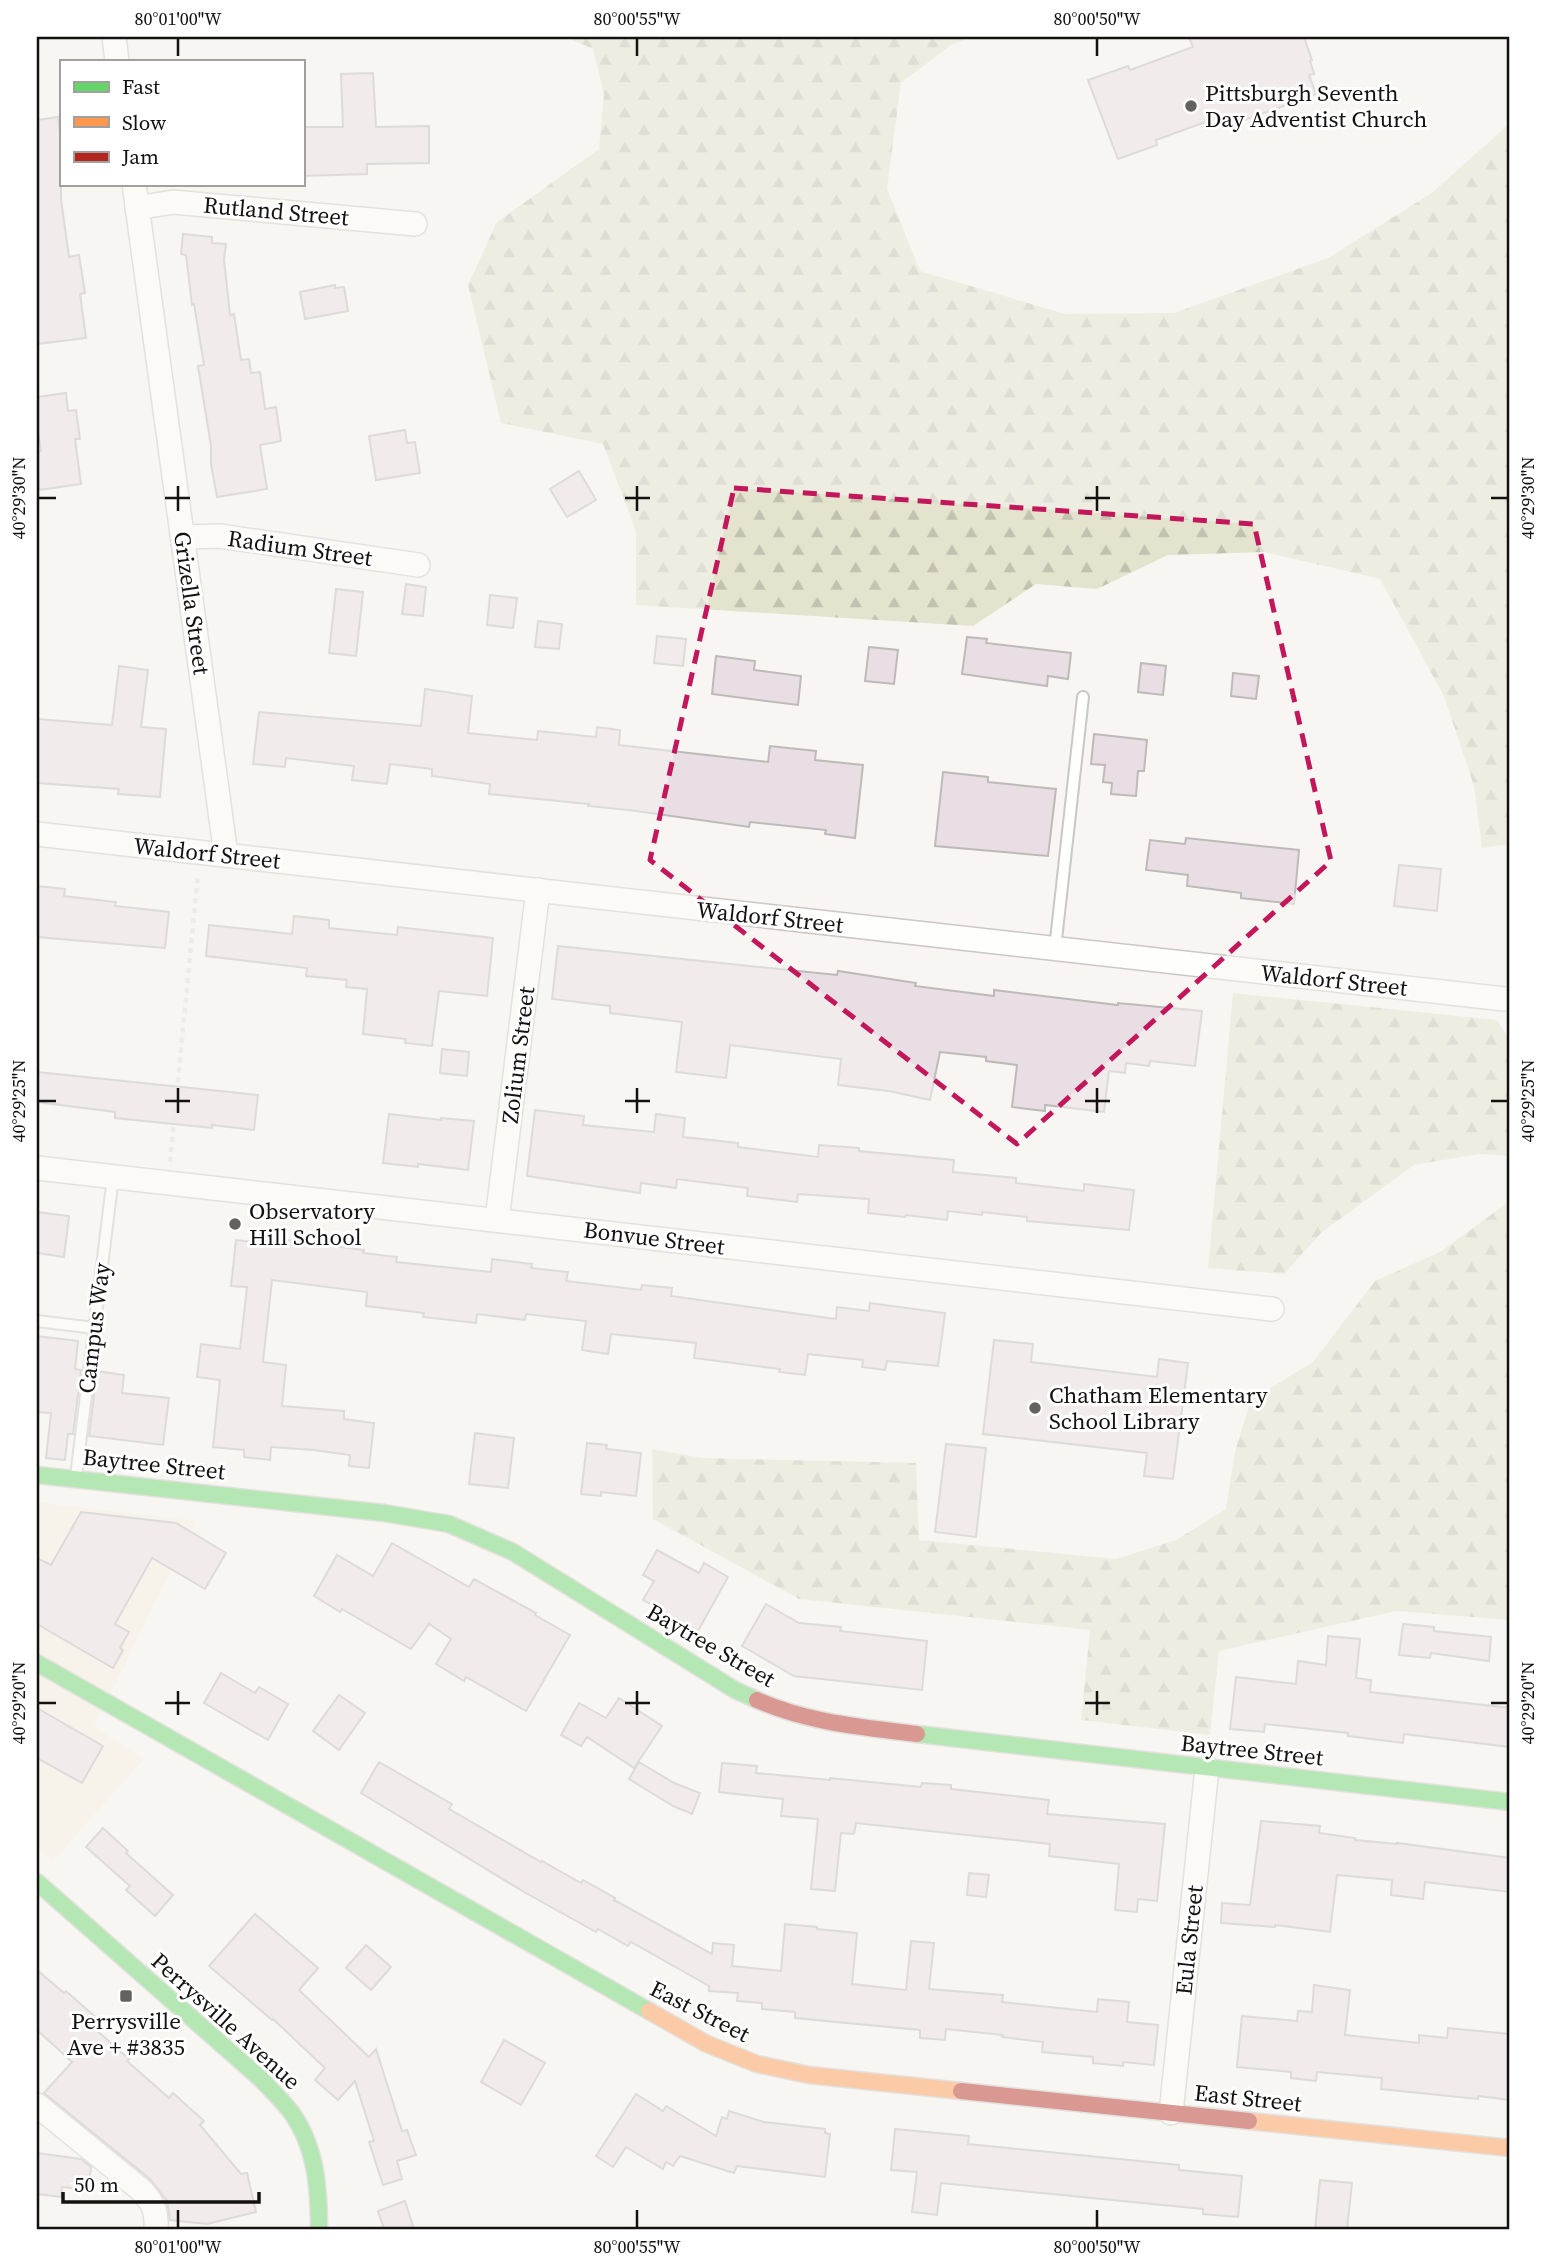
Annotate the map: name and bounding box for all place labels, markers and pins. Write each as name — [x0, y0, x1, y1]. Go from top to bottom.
place label: Pittsburgh Seventh Day Adventist Church — [1205, 77, 1428, 135]
marker: Pittsburgh Seventh Day Adventist Church — [1183, 98, 1199, 114]
place label: Observatory Hill School — [249, 1195, 375, 1253]
marker: Observatory Hill School — [227, 1216, 243, 1232]
place label: Chatham Elementary School Library — [1049, 1379, 1268, 1437]
marker: Chatham Elementary School Library — [1027, 1400, 1043, 1416]
marker: Perrysville Ave + #3835 — [118, 1988, 134, 2004]
place label: Perrysville Ave + #3835 — [67, 2005, 185, 2063]

